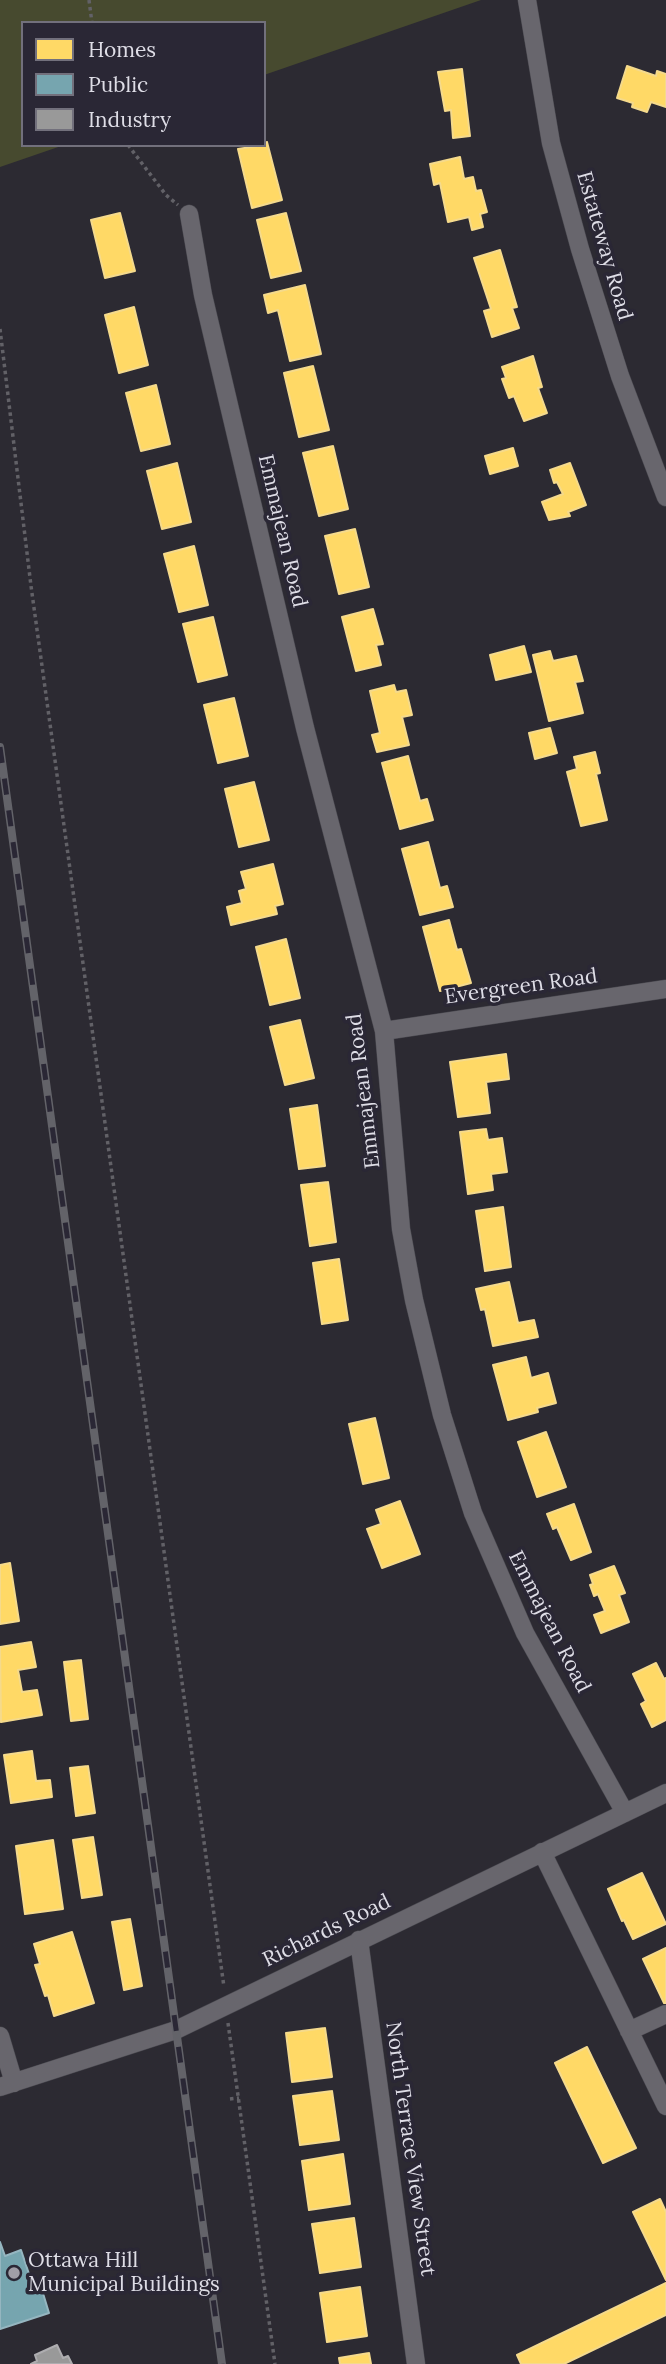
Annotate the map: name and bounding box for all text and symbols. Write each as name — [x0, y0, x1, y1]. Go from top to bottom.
legend — [21, 21, 266, 147]
text: Homes — [88, 36, 156, 63]
text: Public — [88, 71, 148, 98]
text: Industry — [88, 106, 171, 133]
street label: Estateway Road — [571, 169, 637, 323]
street label: Emmajean Road — [252, 452, 312, 610]
street label: Evergreen Road — [443, 964, 599, 1010]
street label: Emmajean Road — [342, 1012, 386, 1170]
street label: Emmajean Road — [502, 1547, 596, 1697]
street label: Richards Road — [259, 1889, 395, 1973]
street label: North Terrace View Street — [380, 2020, 440, 2278]
place label: Ottawa Hill Municipal Buildings — [28, 2248, 220, 2298]
marker: Ottawa Hill Municipal Buildings — [6, 2265, 22, 2281]

